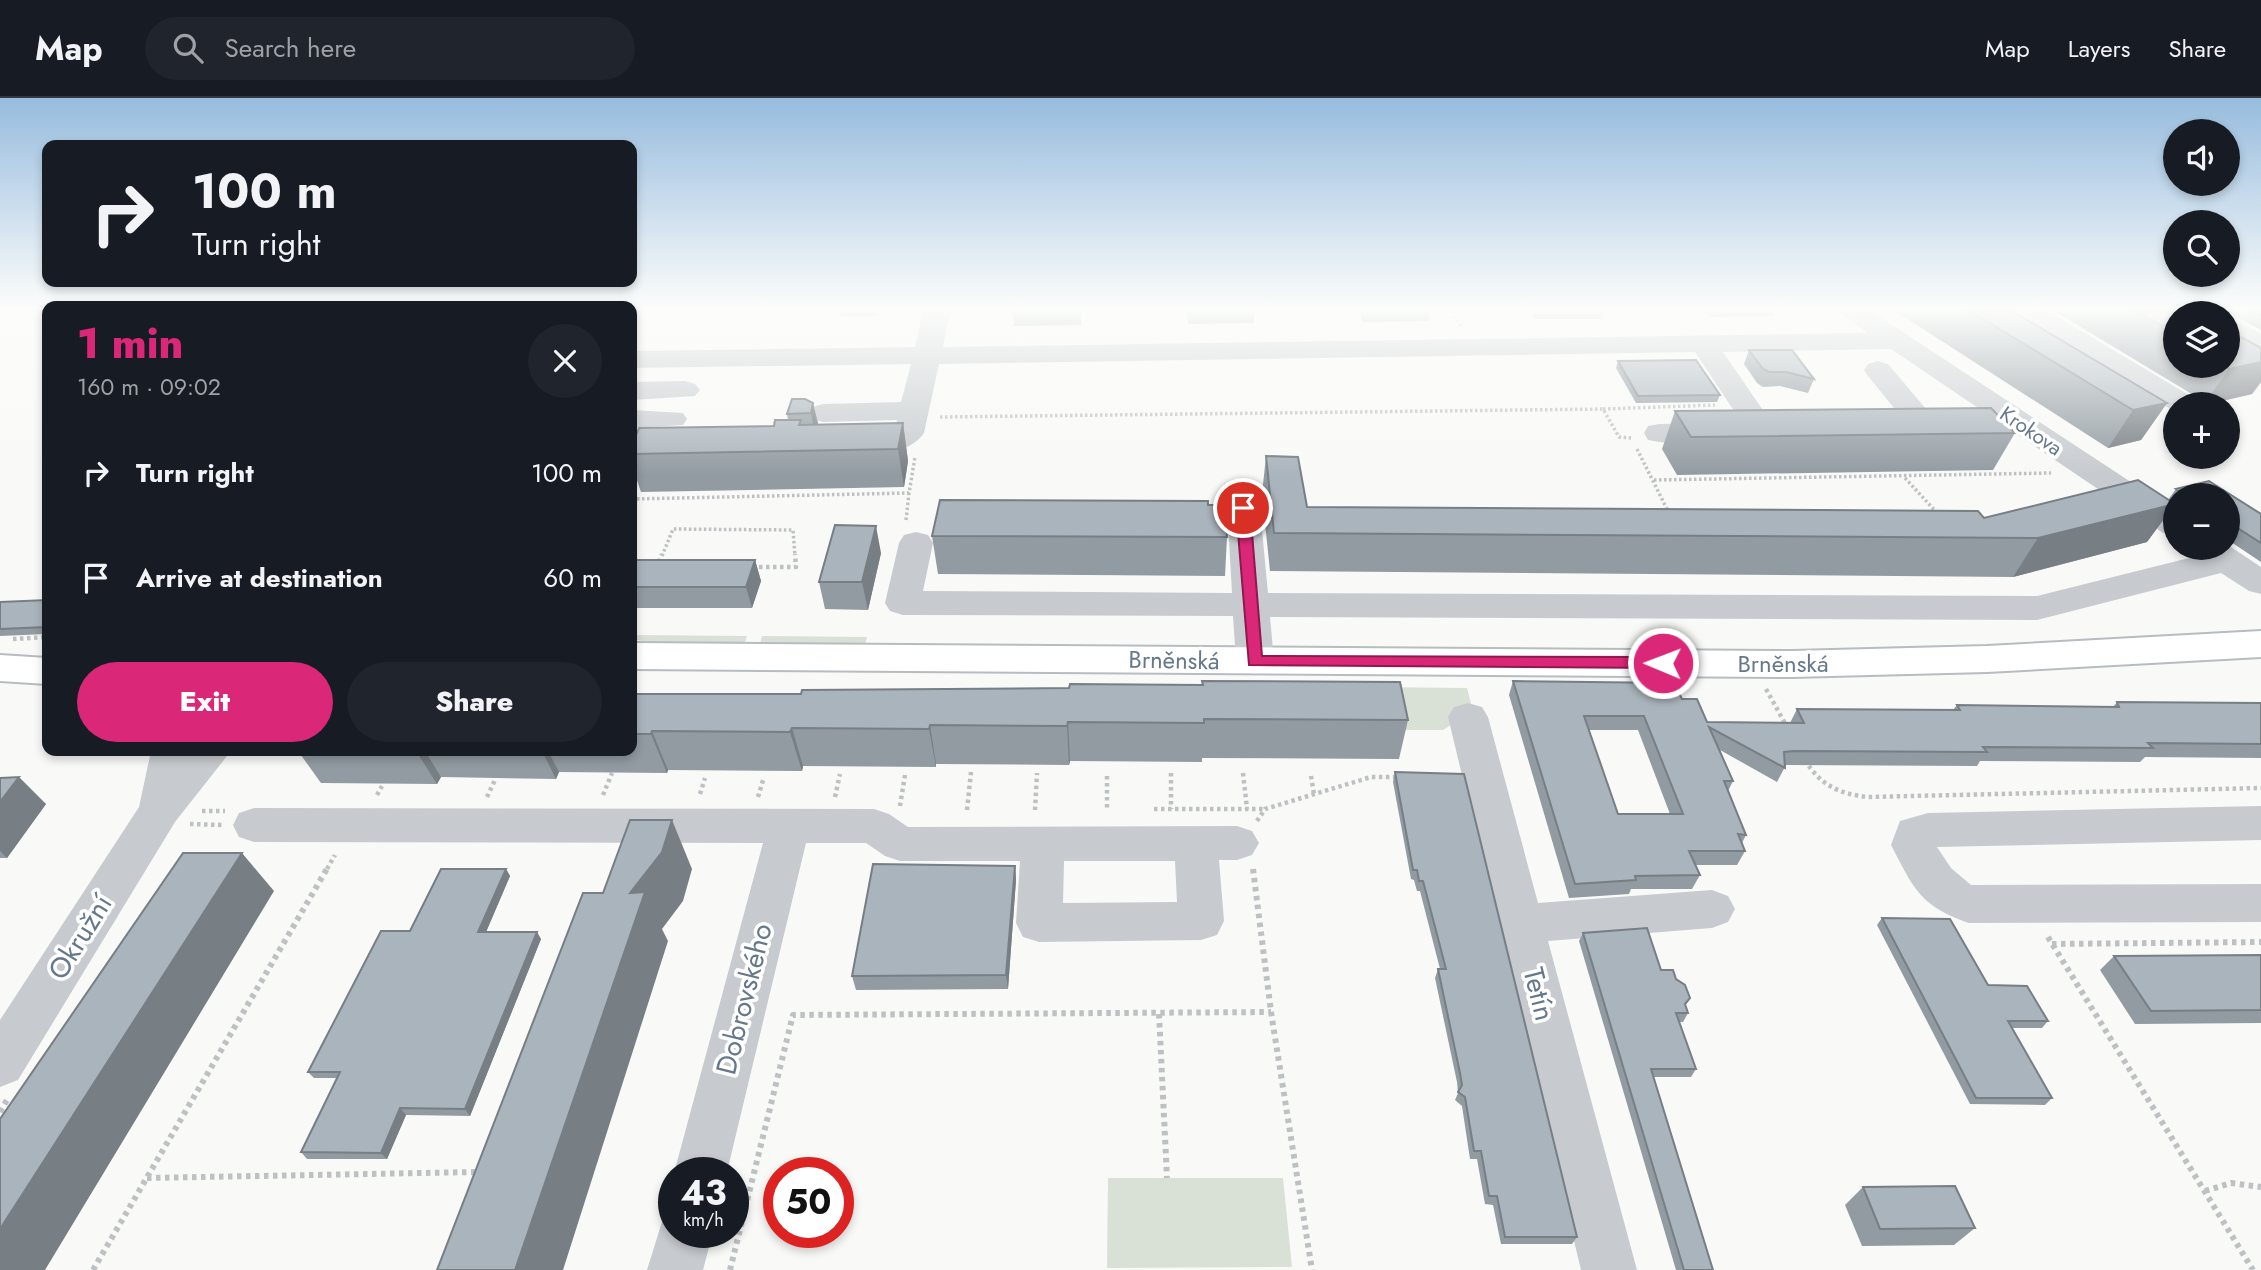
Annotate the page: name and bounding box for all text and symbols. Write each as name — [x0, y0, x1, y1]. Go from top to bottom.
search box — [145, 17, 635, 80]
text: Map — [35, 25, 103, 72]
icon: search — [169, 29, 207, 67]
text: Search here — [225, 29, 356, 67]
text: Map — [1985, 31, 2030, 66]
text: Layers — [2068, 31, 2130, 66]
text: Share — [2168, 31, 2226, 66]
map controls — [2163, 119, 2240, 560]
button: sound — [2163, 119, 2240, 196]
text: 100 m — [192, 156, 337, 226]
icon: right — [77, 168, 168, 259]
button: search — [2163, 210, 2240, 287]
text: Turn right — [192, 221, 321, 267]
button: layers — [2163, 301, 2240, 378]
text: 1 min — [77, 313, 183, 374]
button: close — [528, 324, 602, 398]
text: 160 m · 09:02 — [77, 370, 221, 404]
button: + — [2163, 392, 2240, 469]
street label: Krokova — [1994, 399, 2068, 463]
icon: right — [77, 454, 115, 492]
text: Turn right — [136, 454, 254, 492]
text: 100 m — [531, 454, 602, 492]
pin — [1213, 478, 1273, 538]
button: − — [2163, 483, 2240, 560]
icon: arrive — [1224, 489, 1262, 527]
icon: arrive — [77, 559, 115, 597]
text: Arrive at destination — [136, 559, 383, 597]
text: 60 m — [543, 559, 602, 597]
position arrow — [1626, 626, 1700, 700]
street label: Brněnská — [1128, 642, 1220, 678]
street label: Brněnská — [1737, 646, 1829, 681]
button: Exit — [77, 662, 333, 742]
button: Share — [347, 662, 602, 742]
street label: Okružní — [38, 885, 123, 988]
street label: Dobrovského — [705, 919, 783, 1079]
street label: Tetín — [1513, 963, 1565, 1025]
speed limit sign: 50 — [763, 1157, 854, 1248]
text: 43 — [680, 1168, 727, 1218]
text: km/h — [683, 1207, 724, 1233]

